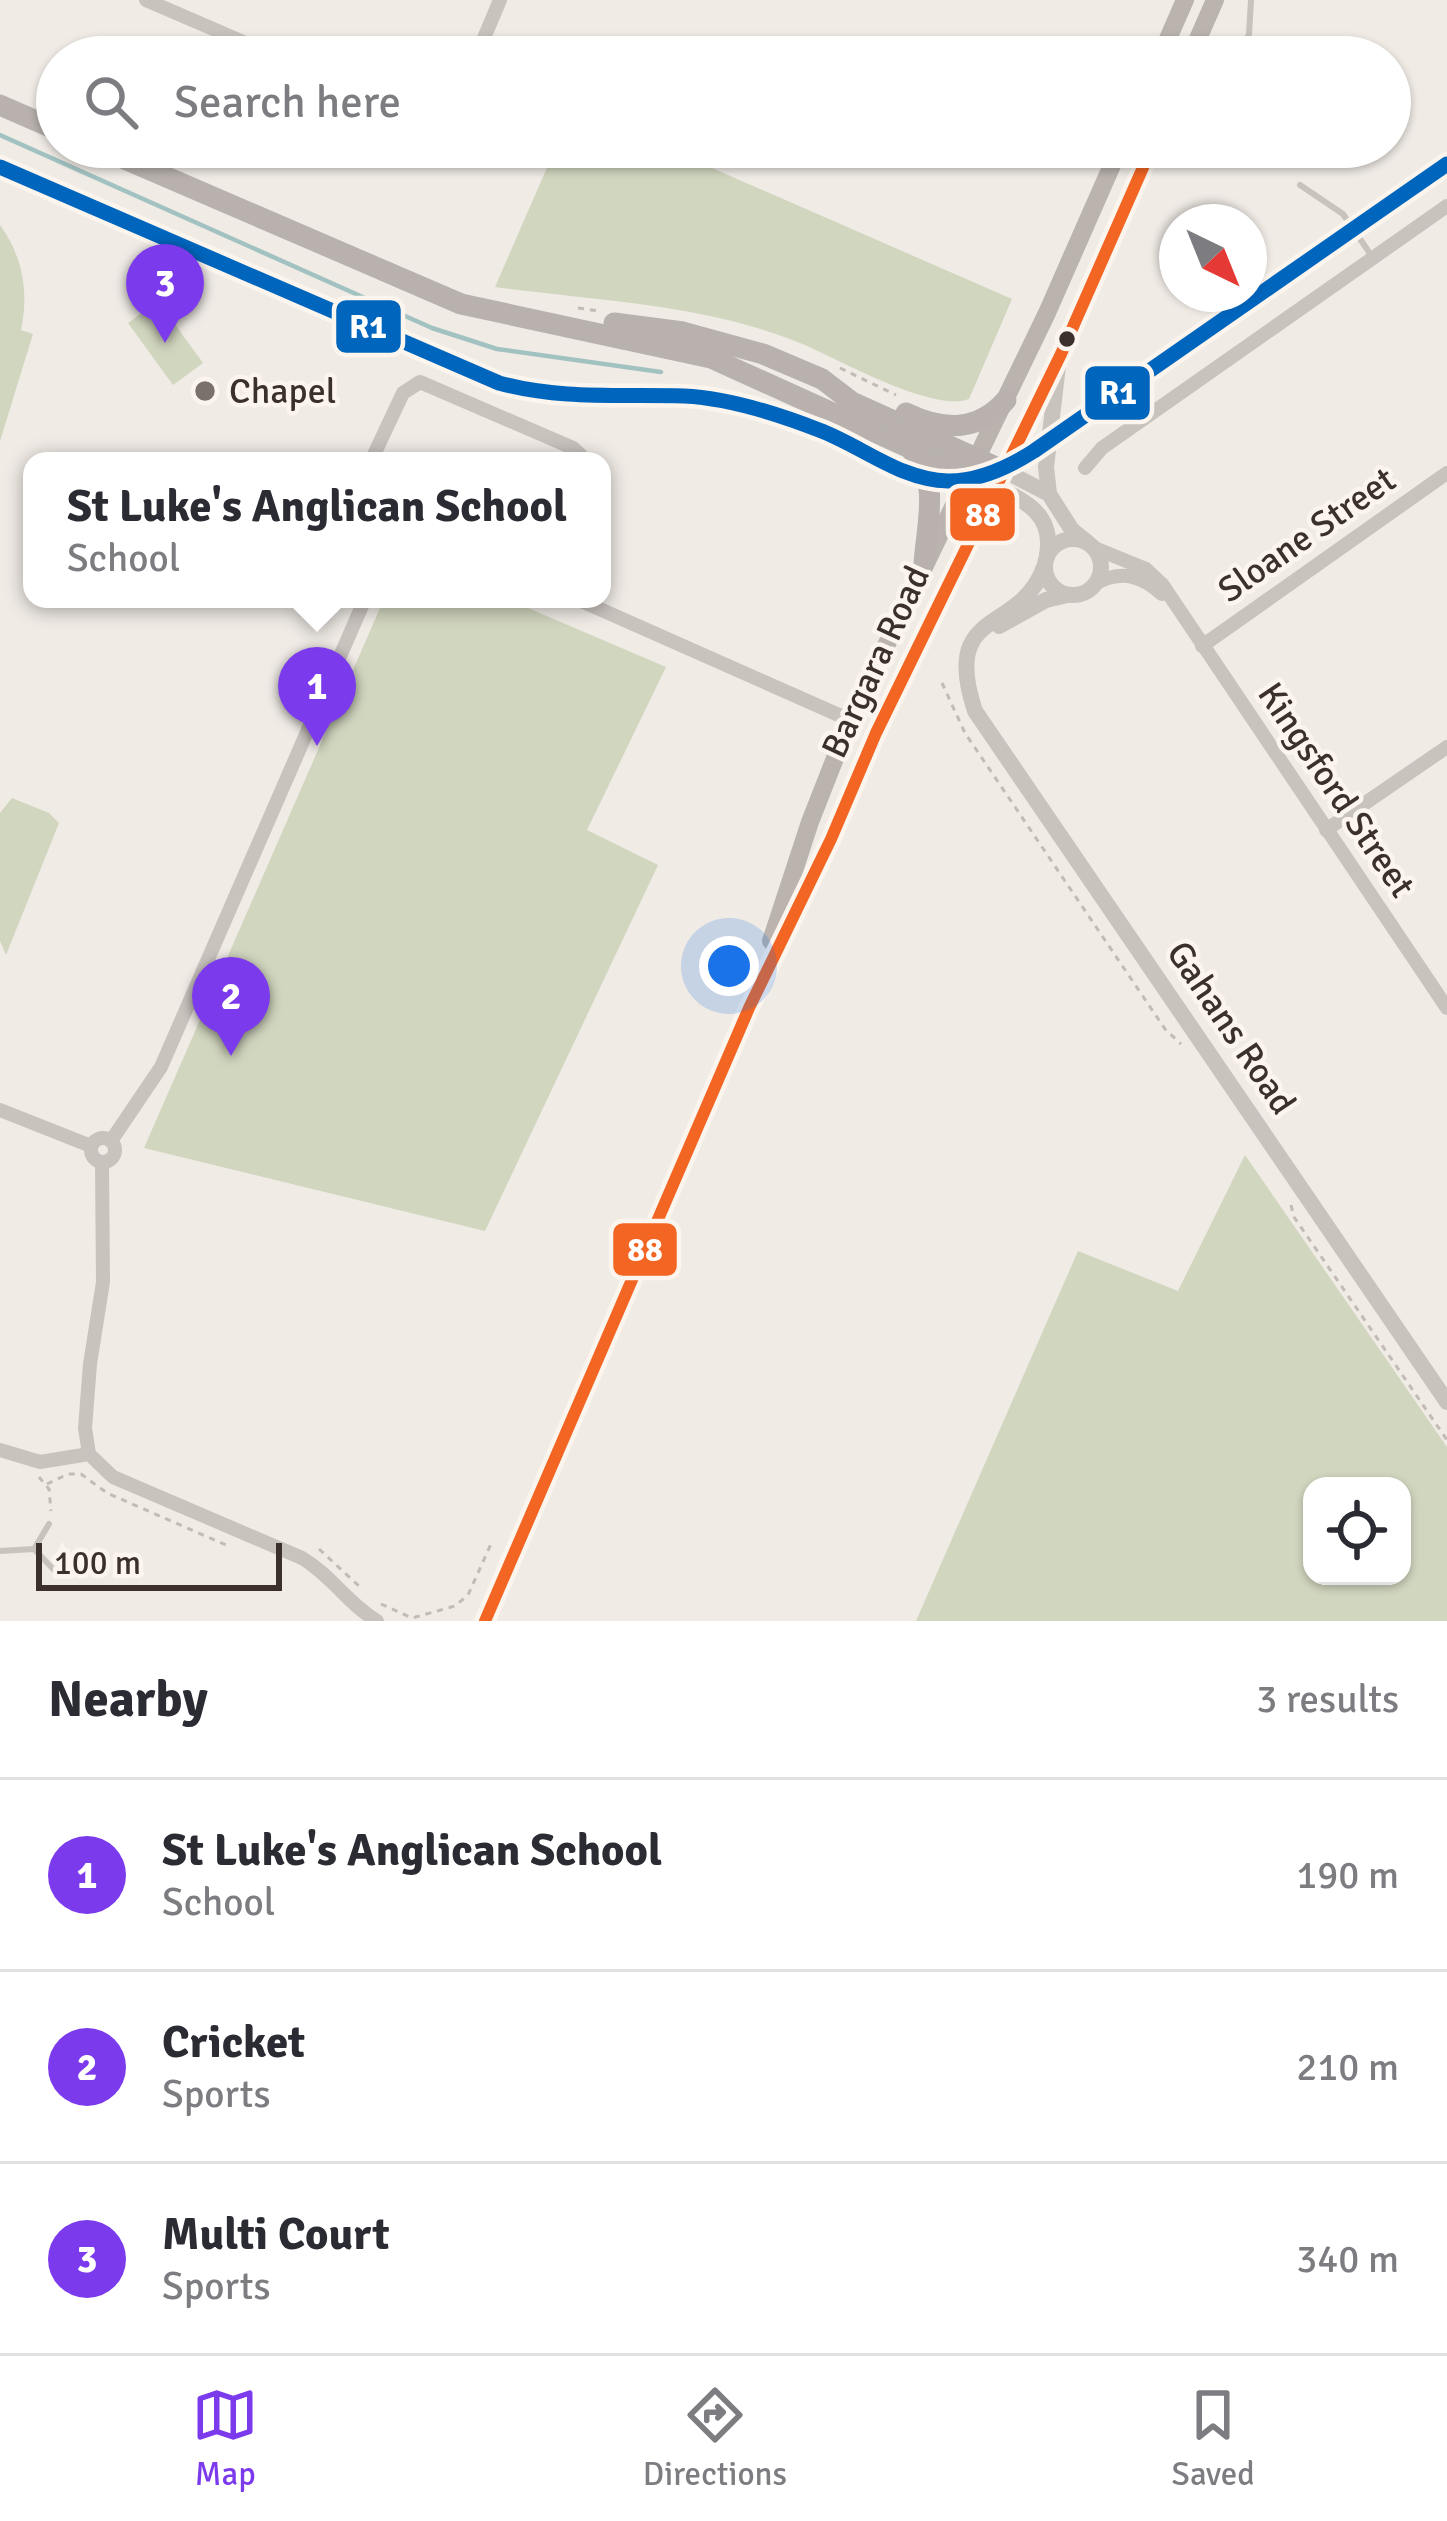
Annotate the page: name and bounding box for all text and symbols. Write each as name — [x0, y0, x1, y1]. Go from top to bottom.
search box — [36, 36, 1411, 168]
icon: search — [78, 69, 144, 135]
text: Search here — [174, 75, 401, 130]
north arrow — [1159, 204, 1267, 312]
pin: 3 — [126, 244, 204, 343]
line badge: R1 — [334, 298, 403, 355]
text: R1 — [349, 307, 387, 348]
unlabelled marker — [1056, 328, 1078, 350]
line badge: R1 — [1083, 364, 1152, 422]
place label: Chapel — [229, 369, 336, 414]
text: R1 — [1099, 373, 1137, 414]
marker: Chapel — [192, 378, 218, 404]
popup — [23, 452, 611, 608]
street label: Sloane Street — [1209, 457, 1405, 613]
text: St Luke's Anglican School — [67, 479, 567, 534]
line badge: 88 — [948, 486, 1017, 543]
text: 88 — [965, 495, 1001, 536]
text: School — [67, 534, 180, 582]
street label: Bargara Road — [812, 559, 940, 765]
pin: 1 — [278, 647, 356, 746]
street label: Kingsford Street — [1248, 674, 1424, 906]
street label: Gahans Road — [1157, 933, 1305, 1123]
your location — [699, 936, 759, 996]
pin: 2 — [192, 957, 270, 1056]
line badge: 88 — [611, 1221, 679, 1278]
text: 88 — [627, 1230, 663, 1271]
map controls — [1303, 1477, 1411, 1585]
button: locate — [1303, 1477, 1411, 1585]
scale bar — [36, 1537, 282, 1590]
text: 100 m — [54, 1543, 141, 1584]
text: Nearby — [48, 1668, 208, 1731]
text: 3 results — [1256, 1675, 1399, 1723]
text: St Luke's Anglican School — [162, 1823, 662, 1878]
text: 1 — [76, 1851, 98, 1899]
text: 190 m — [1296, 1851, 1399, 1899]
text: School — [162, 1878, 275, 1926]
text: Cricket — [162, 2015, 305, 2070]
text: 2 — [76, 2043, 98, 2091]
text: 210 m — [1296, 2043, 1399, 2091]
text: Sports — [162, 2070, 271, 2118]
text: Multi Court — [162, 2207, 390, 2262]
text: 3 — [76, 2235, 98, 2283]
text: 340 m — [1296, 2235, 1399, 2283]
text: Sports — [162, 2262, 271, 2310]
tab: Map — [192, 2382, 258, 2495]
tab: Directions — [643, 2382, 787, 2495]
tab: Saved — [1172, 2382, 1255, 2495]

